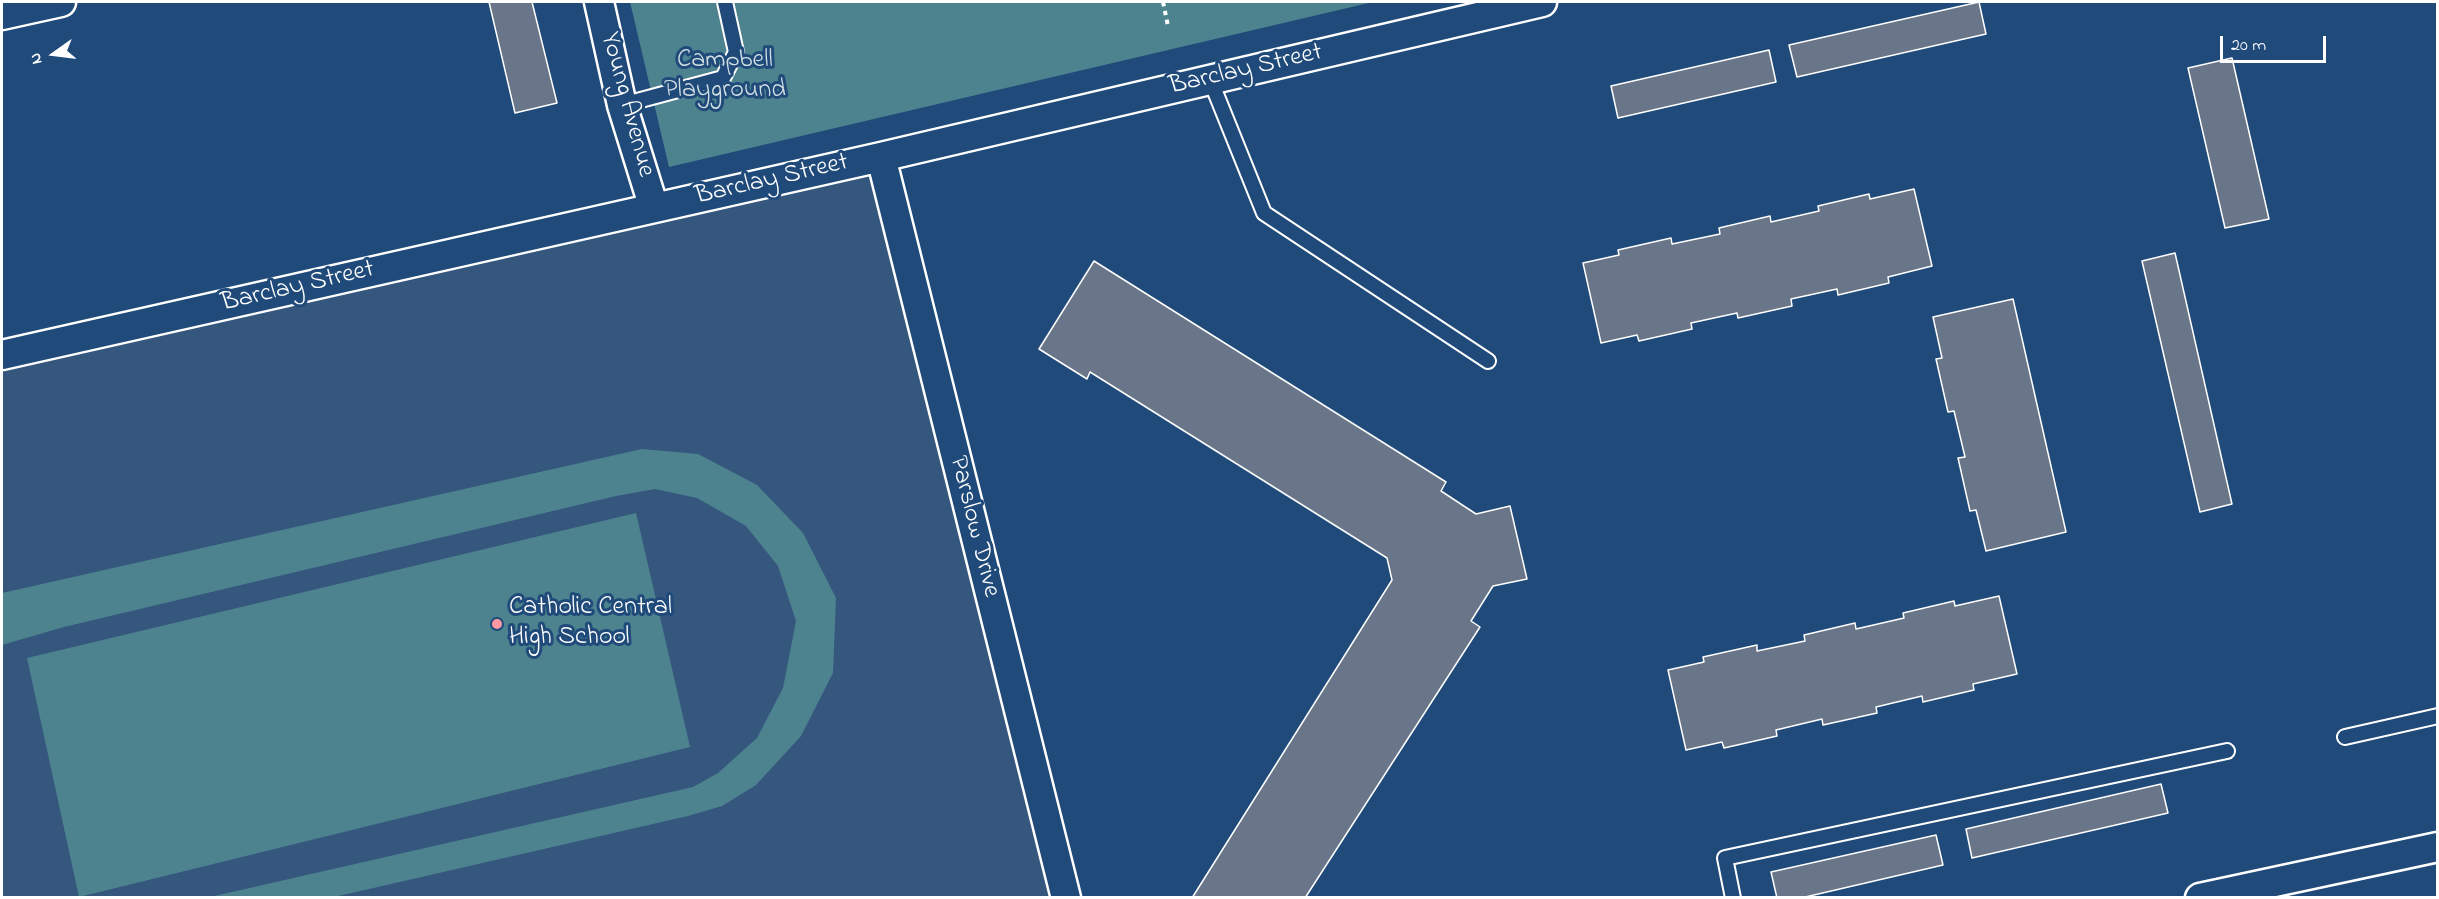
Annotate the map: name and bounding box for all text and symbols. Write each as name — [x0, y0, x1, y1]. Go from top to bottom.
north arrow — [24, 24, 84, 84]
scale bar — [2223, 24, 2330, 62]
street label: Young Avenue — [592, 29, 660, 181]
text: 20 m — [2231, 33, 2266, 59]
street label: Barclay Street — [1166, 38, 1326, 104]
park label: Campbell Playground — [664, 46, 786, 107]
text: N — [24, 50, 49, 67]
street label: Barclay Street — [692, 148, 852, 214]
street label: Barclay Street — [218, 255, 378, 321]
street label: Parslow Drive — [940, 453, 1006, 601]
place label: Catholic Central High School — [509, 593, 672, 654]
marker: Catholic Central High School — [490, 617, 504, 631]

